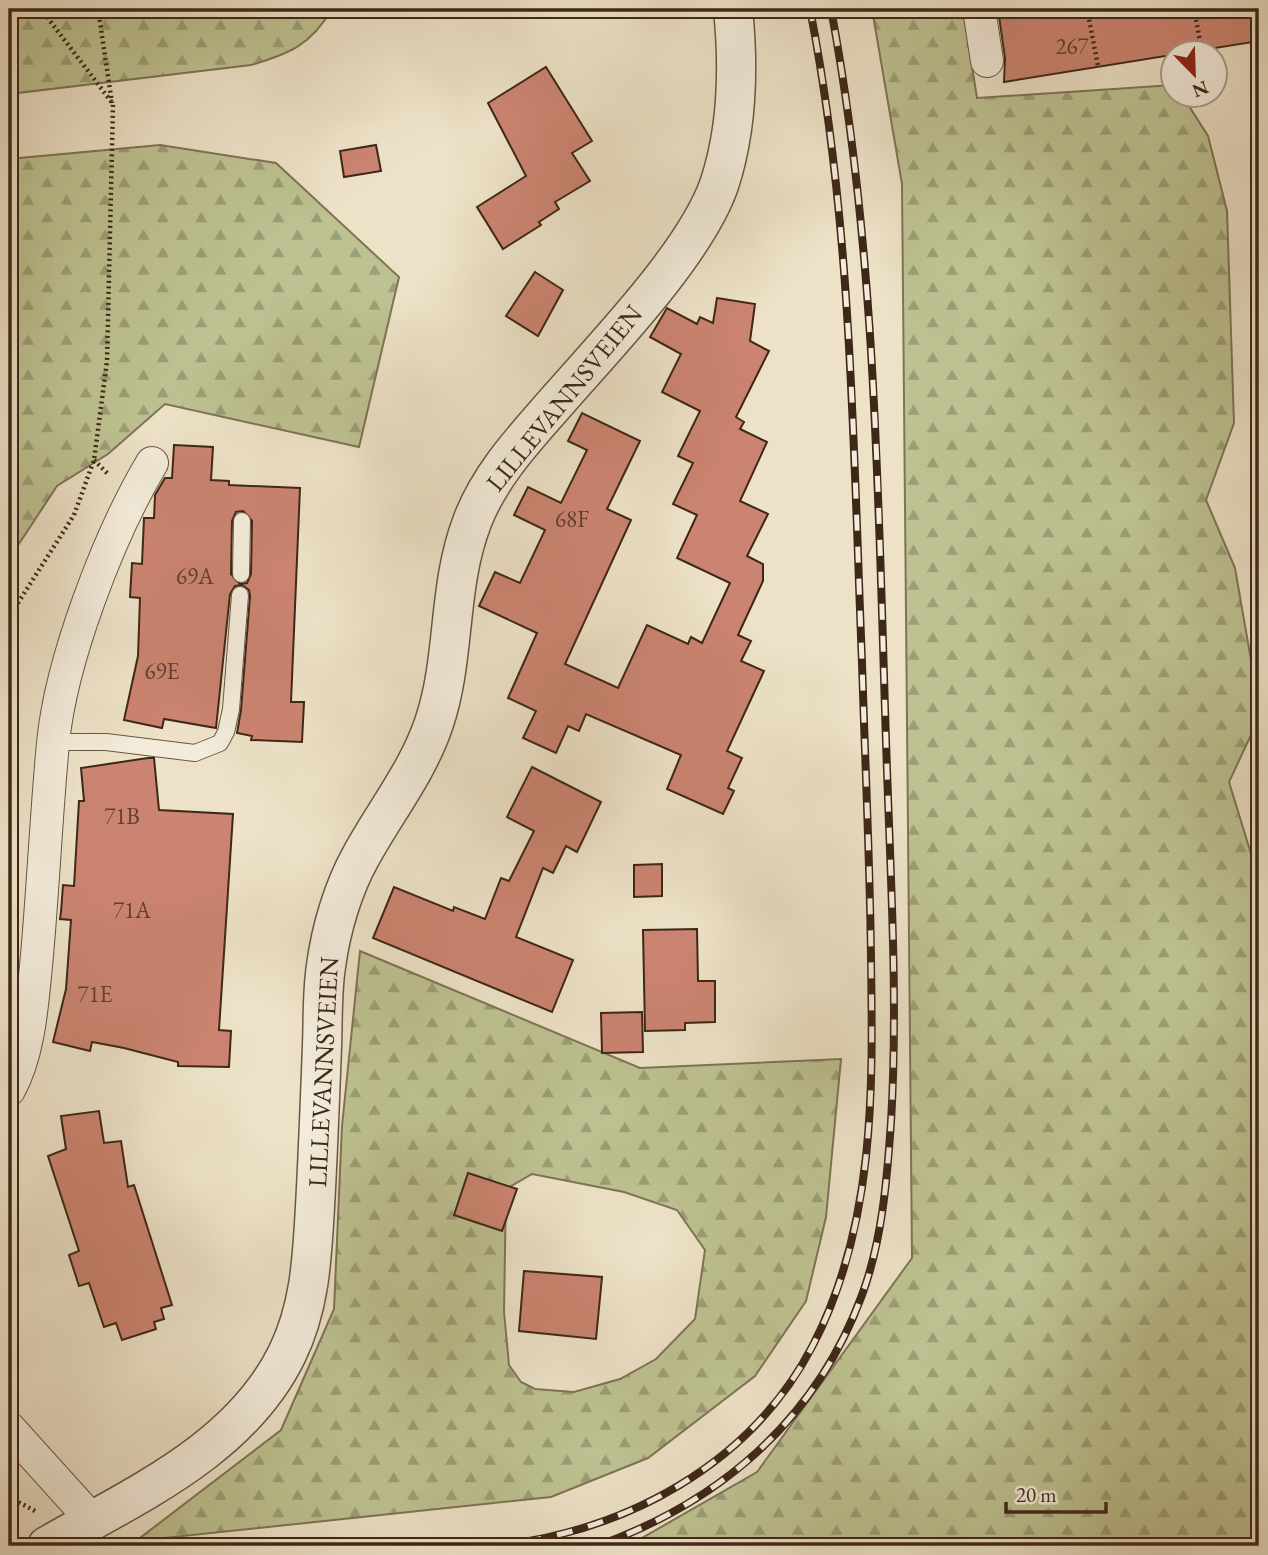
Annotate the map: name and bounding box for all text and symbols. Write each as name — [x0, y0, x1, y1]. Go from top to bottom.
house number: 267 — [1055, 31, 1090, 61]
north arrow — [1160, 38, 1230, 108]
text: N — [1188, 75, 1212, 104]
street label: LILLEVANNSVEIEN — [478, 297, 650, 498]
house number: 68F — [555, 504, 589, 534]
house number: 69A — [176, 561, 215, 591]
house number: 69E — [144, 656, 180, 686]
house number: 71B — [104, 801, 140, 831]
house number: 71A — [113, 895, 152, 925]
street label: LILLEVANNSVEIEN — [300, 956, 346, 1188]
house number: 71E — [77, 979, 113, 1009]
scale bar — [1006, 1471, 1105, 1515]
text: 20 m — [1016, 1481, 1057, 1508]

